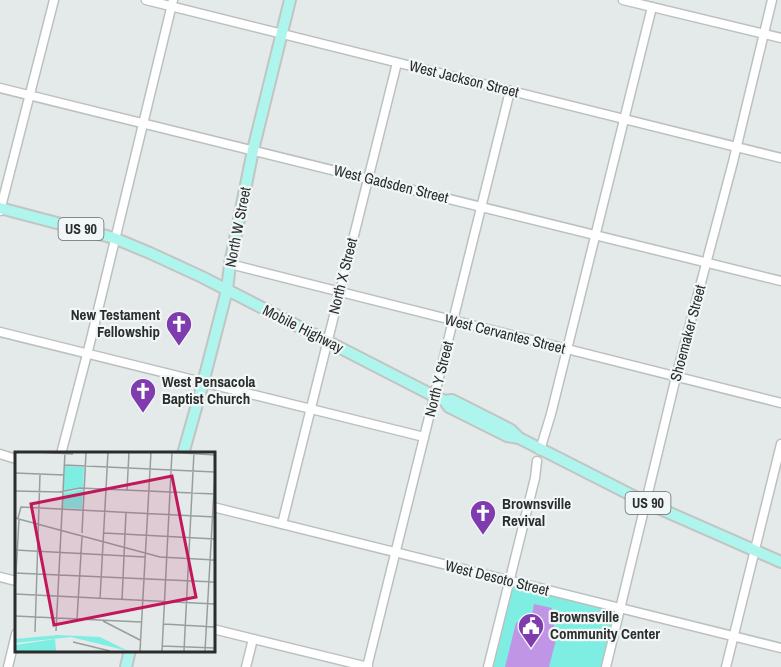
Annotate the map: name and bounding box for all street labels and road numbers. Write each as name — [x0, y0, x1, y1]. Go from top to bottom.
street label: West Jackson Street — [407, 55, 522, 102]
street label: West Gadsden Street — [332, 159, 451, 208]
street label: North W Street — [219, 184, 256, 269]
road number: US 90 — [58, 218, 104, 240]
street label: North X Street — [323, 235, 362, 316]
street label: Shoemaker Street — [665, 282, 711, 383]
street label: Mobile Highway — [259, 299, 348, 358]
street label: West Cervantes Street — [443, 308, 568, 359]
street label: North Y Street — [419, 338, 458, 419]
road number: US 90 — [626, 492, 670, 514]
street label: West Desoto Street — [443, 554, 552, 601]

